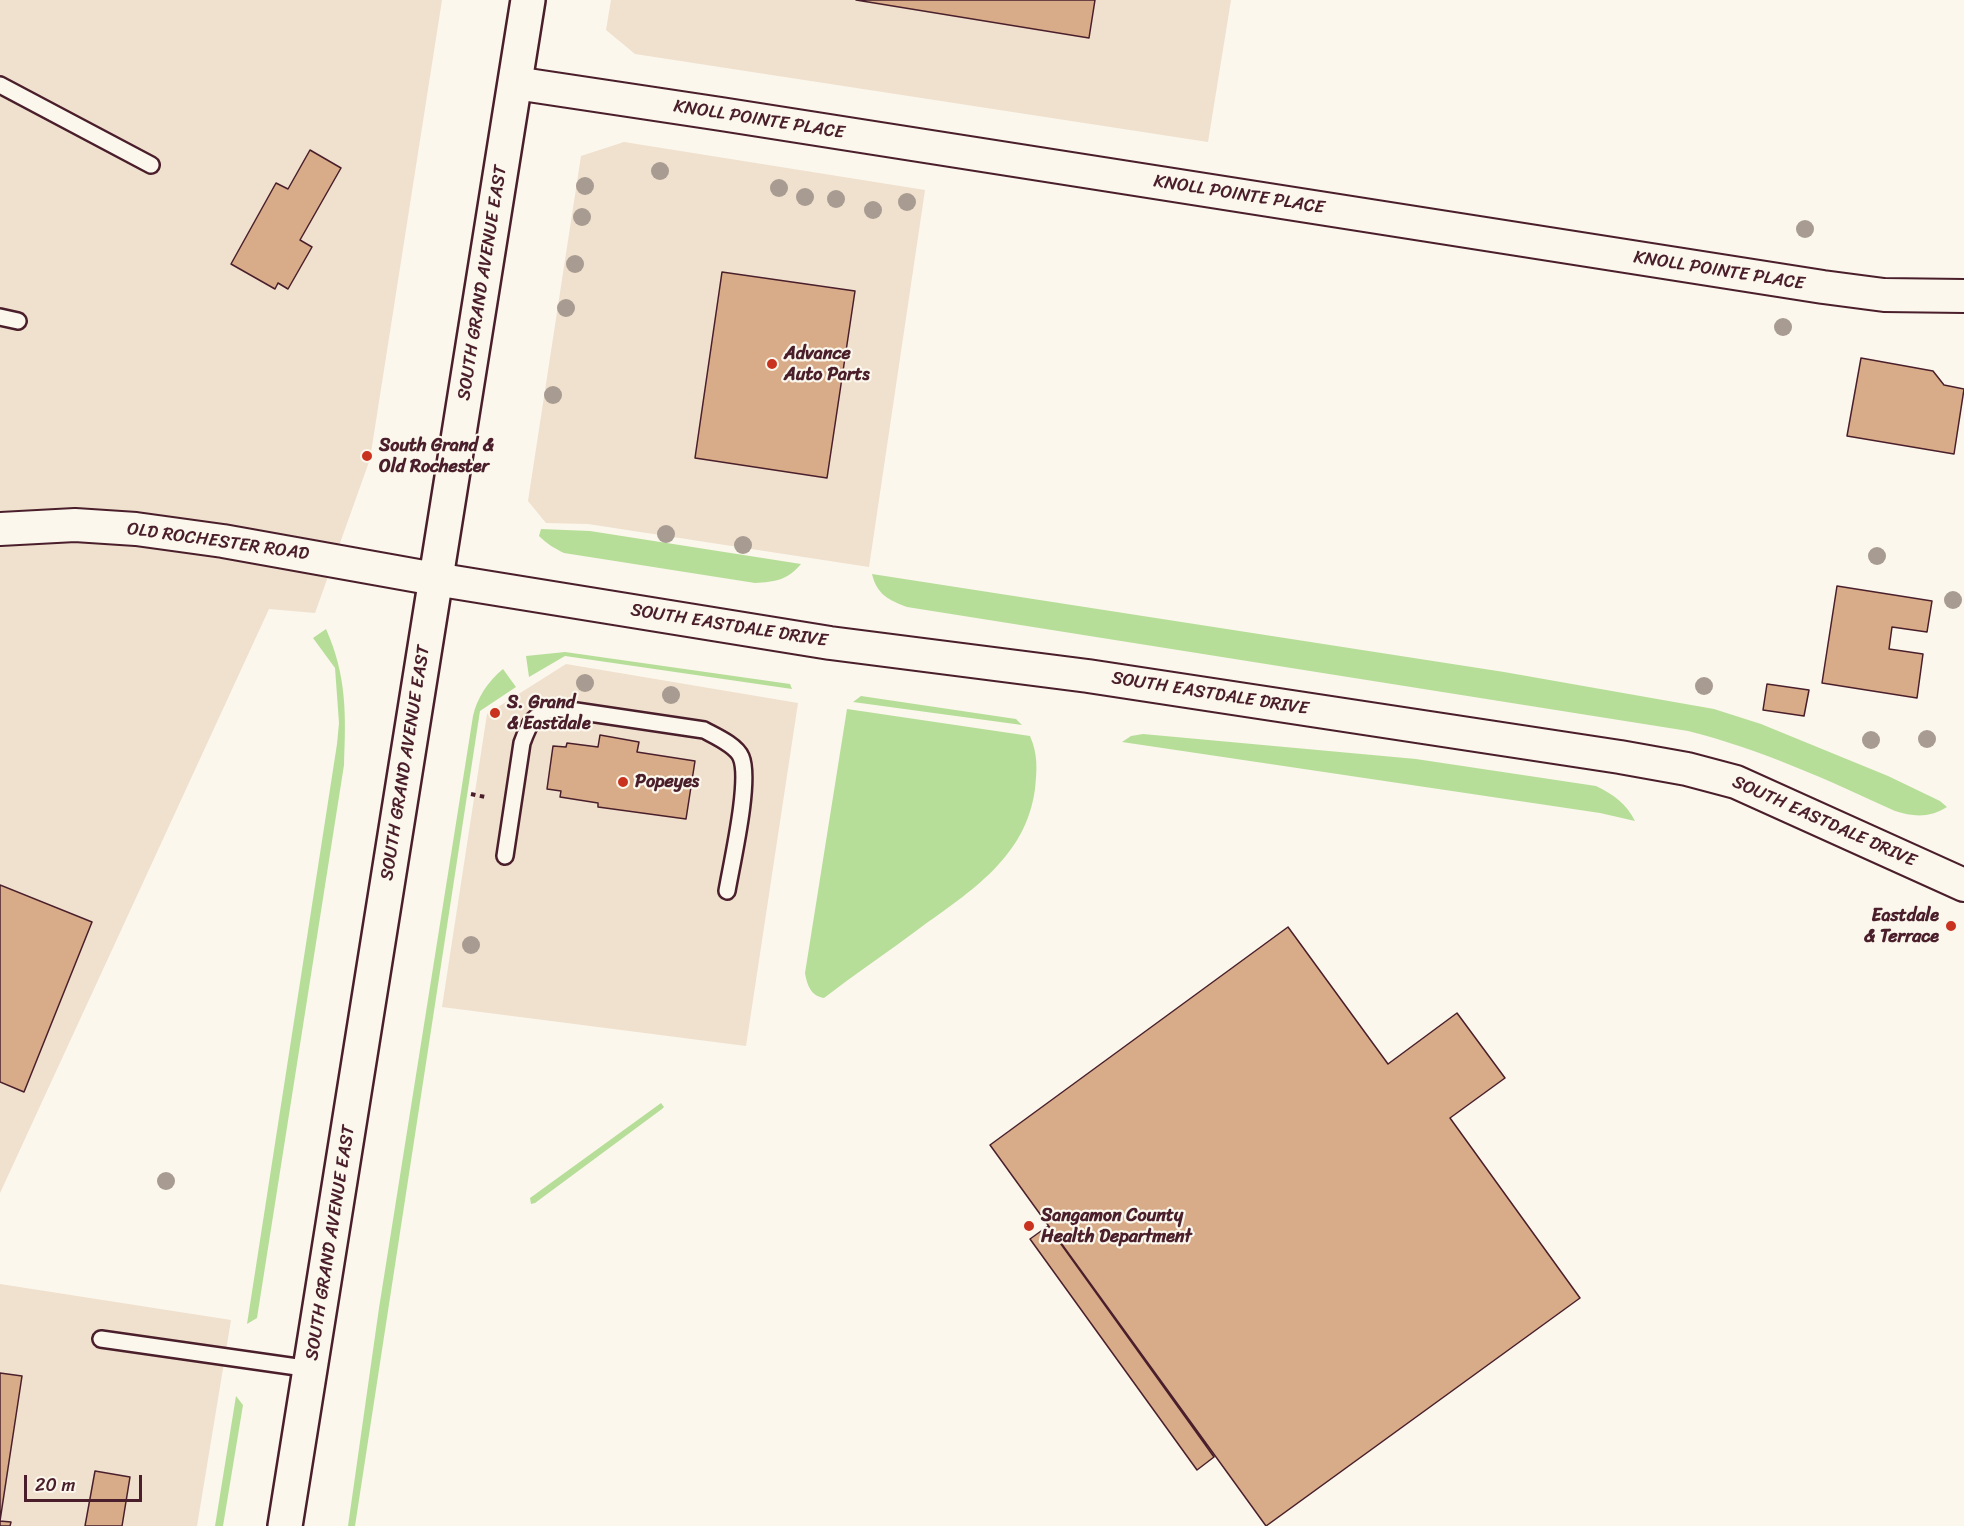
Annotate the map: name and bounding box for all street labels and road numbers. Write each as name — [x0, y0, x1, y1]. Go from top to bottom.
street label: KNOLL POINTE PLACE — [672, 96, 846, 144]
street label: SOUTH GRAND AVENUE EAST — [454, 164, 512, 402]
street label: KNOLL POINTE PLACE — [1152, 171, 1326, 219]
street label: KNOLL POINTE PLACE — [1632, 247, 1806, 295]
street label: OLD ROCHESTER ROAD — [126, 519, 310, 565]
street label: SOUTH EASTDALE DRIVE — [629, 600, 829, 652]
street label: SOUTH GRAND AVENUE EAST — [377, 644, 435, 882]
street label: SOUTH EASTDALE DRIVE — [1110, 668, 1310, 720]
street label: SOUTH EASTDALE DRIVE — [1729, 772, 1919, 872]
street label: SOUTH GRAND AVENUE EAST — [302, 1124, 360, 1362]

